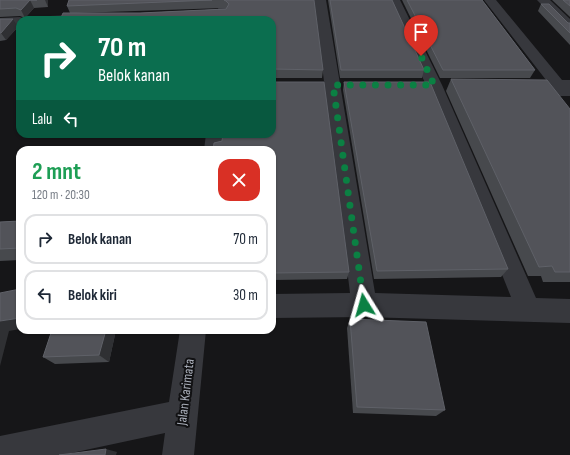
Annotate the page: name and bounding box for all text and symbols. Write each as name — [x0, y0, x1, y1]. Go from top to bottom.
pin — [404, 15, 438, 56]
icon: arrive — [410, 21, 432, 43]
text: 70 m — [98, 31, 146, 64]
icon: right — [32, 32, 84, 84]
text: Belok kanan — [98, 65, 170, 86]
icon: left — [60, 108, 82, 130]
text: Lalu — [32, 110, 52, 129]
text: 2 mnt — [32, 157, 81, 186]
button: close — [218, 159, 260, 201]
text: 120 m · 20:30 — [32, 187, 90, 203]
icon: right — [34, 228, 56, 250]
text: Belok kanan — [68, 230, 132, 249]
text: 70 m — [233, 230, 258, 249]
icon: left — [34, 284, 56, 306]
position arrow — [343, 284, 385, 326]
text: Belok kiri — [68, 286, 117, 305]
text: 30 m — [233, 286, 258, 305]
street label: Jalan Karimata — [173, 358, 198, 427]

